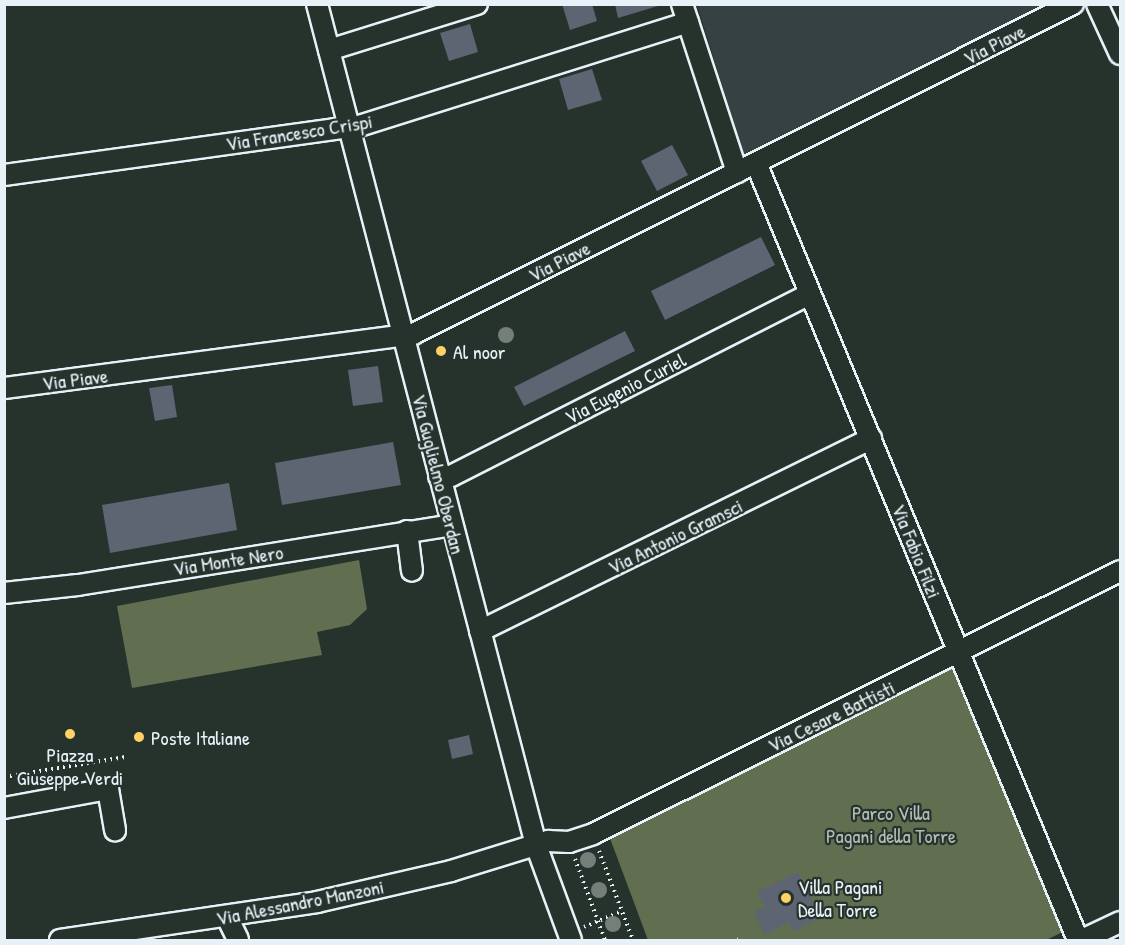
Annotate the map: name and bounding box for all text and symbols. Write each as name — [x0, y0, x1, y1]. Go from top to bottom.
street label: Via Piave — [959, 18, 1029, 70]
street label: Via Francesco Crispi — [224, 109, 374, 155]
street label: Via Piave — [524, 235, 594, 287]
place label: Al noor — [453, 339, 506, 363]
marker: Al noor — [434, 344, 448, 358]
street label: Via Eugenio Curiel — [561, 347, 689, 429]
street label: Via Piave — [41, 363, 109, 395]
street label: Via Guglielmo Oberdan — [408, 392, 470, 556]
street label: Via Antonio Gramsci — [604, 493, 746, 579]
street label: Via Fabio Filzi — [887, 501, 947, 601]
street label: Via Monte Nero — [171, 539, 285, 581]
street label: Via Cesare Battisti — [764, 675, 898, 757]
place label: Poste Italiane — [151, 725, 250, 749]
marker: Piazza Giuseppe Verdi — [63, 727, 77, 741]
marker: Poste Italiane — [132, 730, 146, 744]
place label: Piazza Giuseppe Verdi — [17, 743, 123, 790]
park label: Parco Villa Pagani della Torre — [826, 801, 956, 848]
street label: Via Alessandro Manzoni — [214, 874, 386, 930]
place label: Villa Pagani Della Torre — [798, 874, 882, 921]
marker: Villa Pagani Della Torre — [779, 891, 793, 905]

